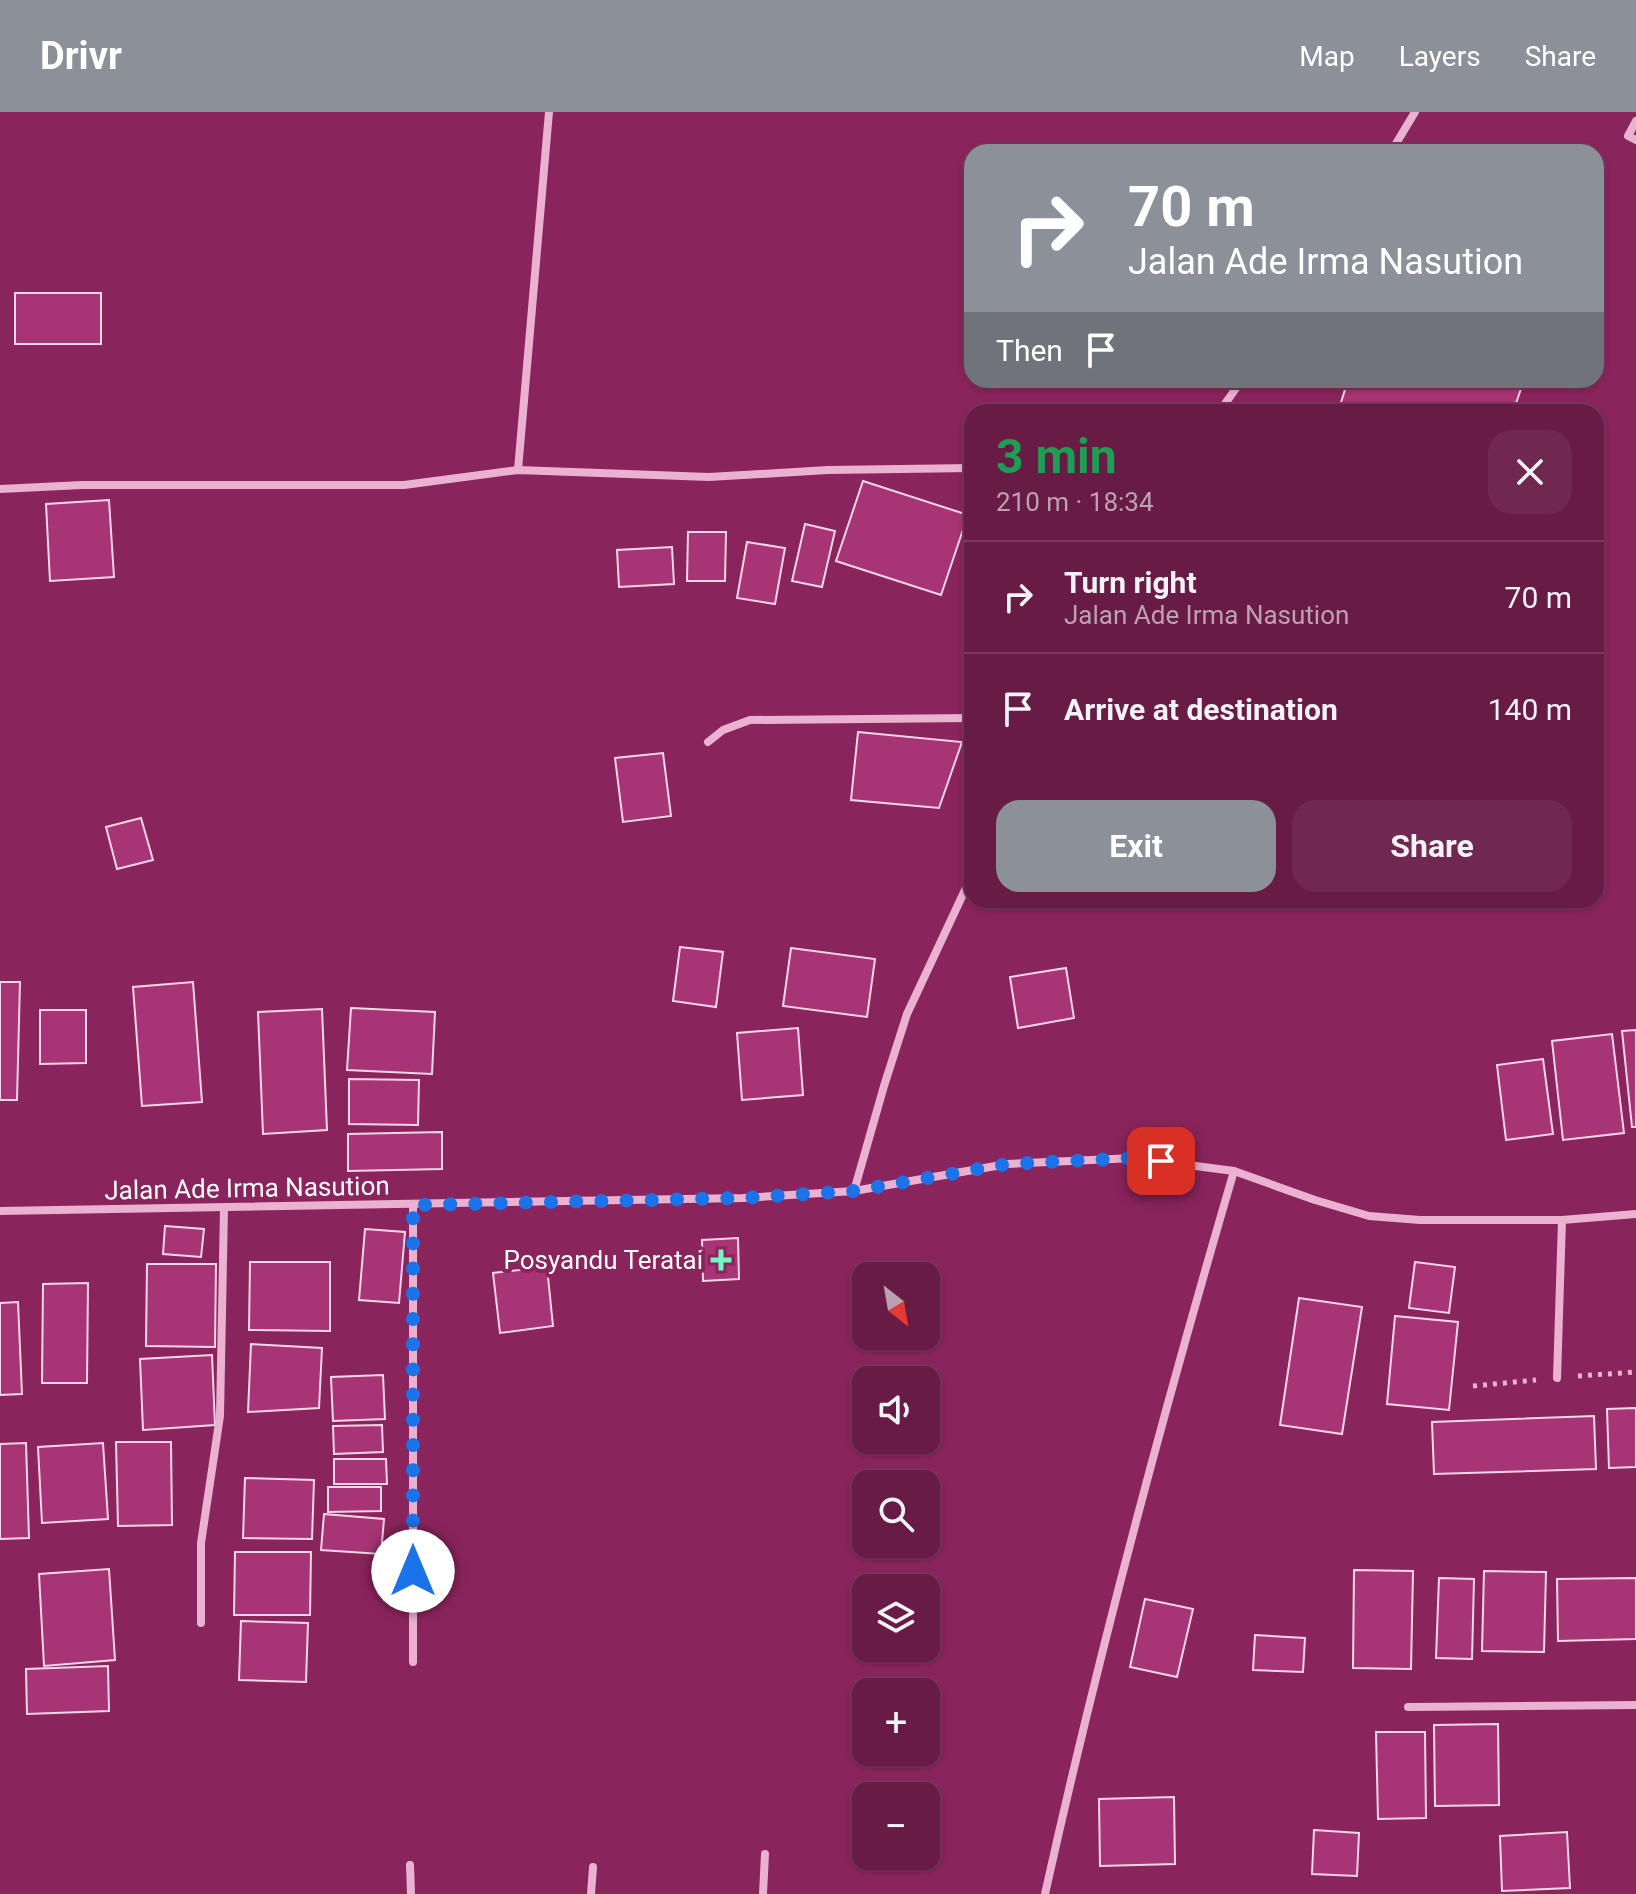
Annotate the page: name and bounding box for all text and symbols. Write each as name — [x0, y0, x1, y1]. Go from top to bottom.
text: Drivr — [40, 34, 122, 78]
text: Map — [1299, 40, 1355, 73]
text: Layers — [1399, 40, 1481, 73]
text: Share — [1525, 40, 1596, 73]
text: 70 m — [1128, 174, 1255, 240]
icon: right — [996, 176, 1100, 280]
text: Jalan Ade Irma Nasution — [1128, 241, 1523, 283]
icon: arrive — [1079, 328, 1123, 372]
text: Then — [996, 333, 1063, 368]
text: 3 min — [996, 428, 1117, 485]
button: close — [1488, 430, 1572, 514]
text: 210 m · 18:34 — [996, 487, 1154, 517]
text: Turn right — [1064, 565, 1197, 600]
icon: right — [996, 575, 1040, 619]
text: 70 m — [1505, 580, 1572, 615]
text: Jalan Ade Irma Nasution — [1064, 600, 1349, 630]
icon: arrive — [996, 687, 1040, 731]
text: Arrive at destination — [1064, 692, 1338, 727]
text: 140 m — [1488, 692, 1572, 727]
button: Exit — [996, 800, 1276, 892]
button: Share — [1292, 800, 1572, 892]
pin — [1127, 1127, 1195, 1195]
icon: arrive — [1139, 1139, 1183, 1183]
street label: Jalan Ade Irma Nasution — [104, 1171, 390, 1205]
place label: Posyandu Teratai — [504, 1245, 703, 1275]
marker: Posyandu Teratai — [710, 1249, 732, 1271]
north arrow — [852, 1262, 940, 1350]
map controls — [852, 1262, 940, 1870]
button: sound — [852, 1366, 940, 1454]
button: search — [852, 1470, 940, 1558]
position arrow — [371, 1529, 455, 1613]
button: layers — [852, 1574, 940, 1662]
button: + — [852, 1678, 940, 1766]
button: − — [852, 1782, 940, 1870]

